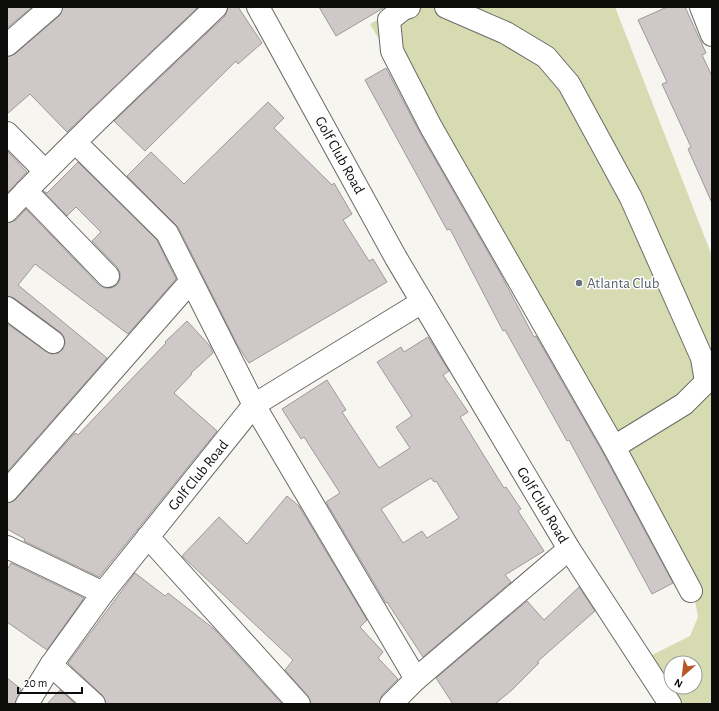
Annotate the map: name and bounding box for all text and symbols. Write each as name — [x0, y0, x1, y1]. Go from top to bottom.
street label: Golf Club Road — [312, 114, 367, 197]
place label: Atlanta Club — [587, 276, 660, 291]
marker: Atlanta Club — [574, 278, 584, 288]
street label: Golf Club Road — [166, 437, 231, 513]
street label: Golf Club Road — [514, 465, 571, 546]
north arrow — [663, 655, 703, 695]
scale bar — [18, 669, 82, 695]
text: 20 m — [24, 677, 47, 689]
text: N — [673, 677, 685, 690]

